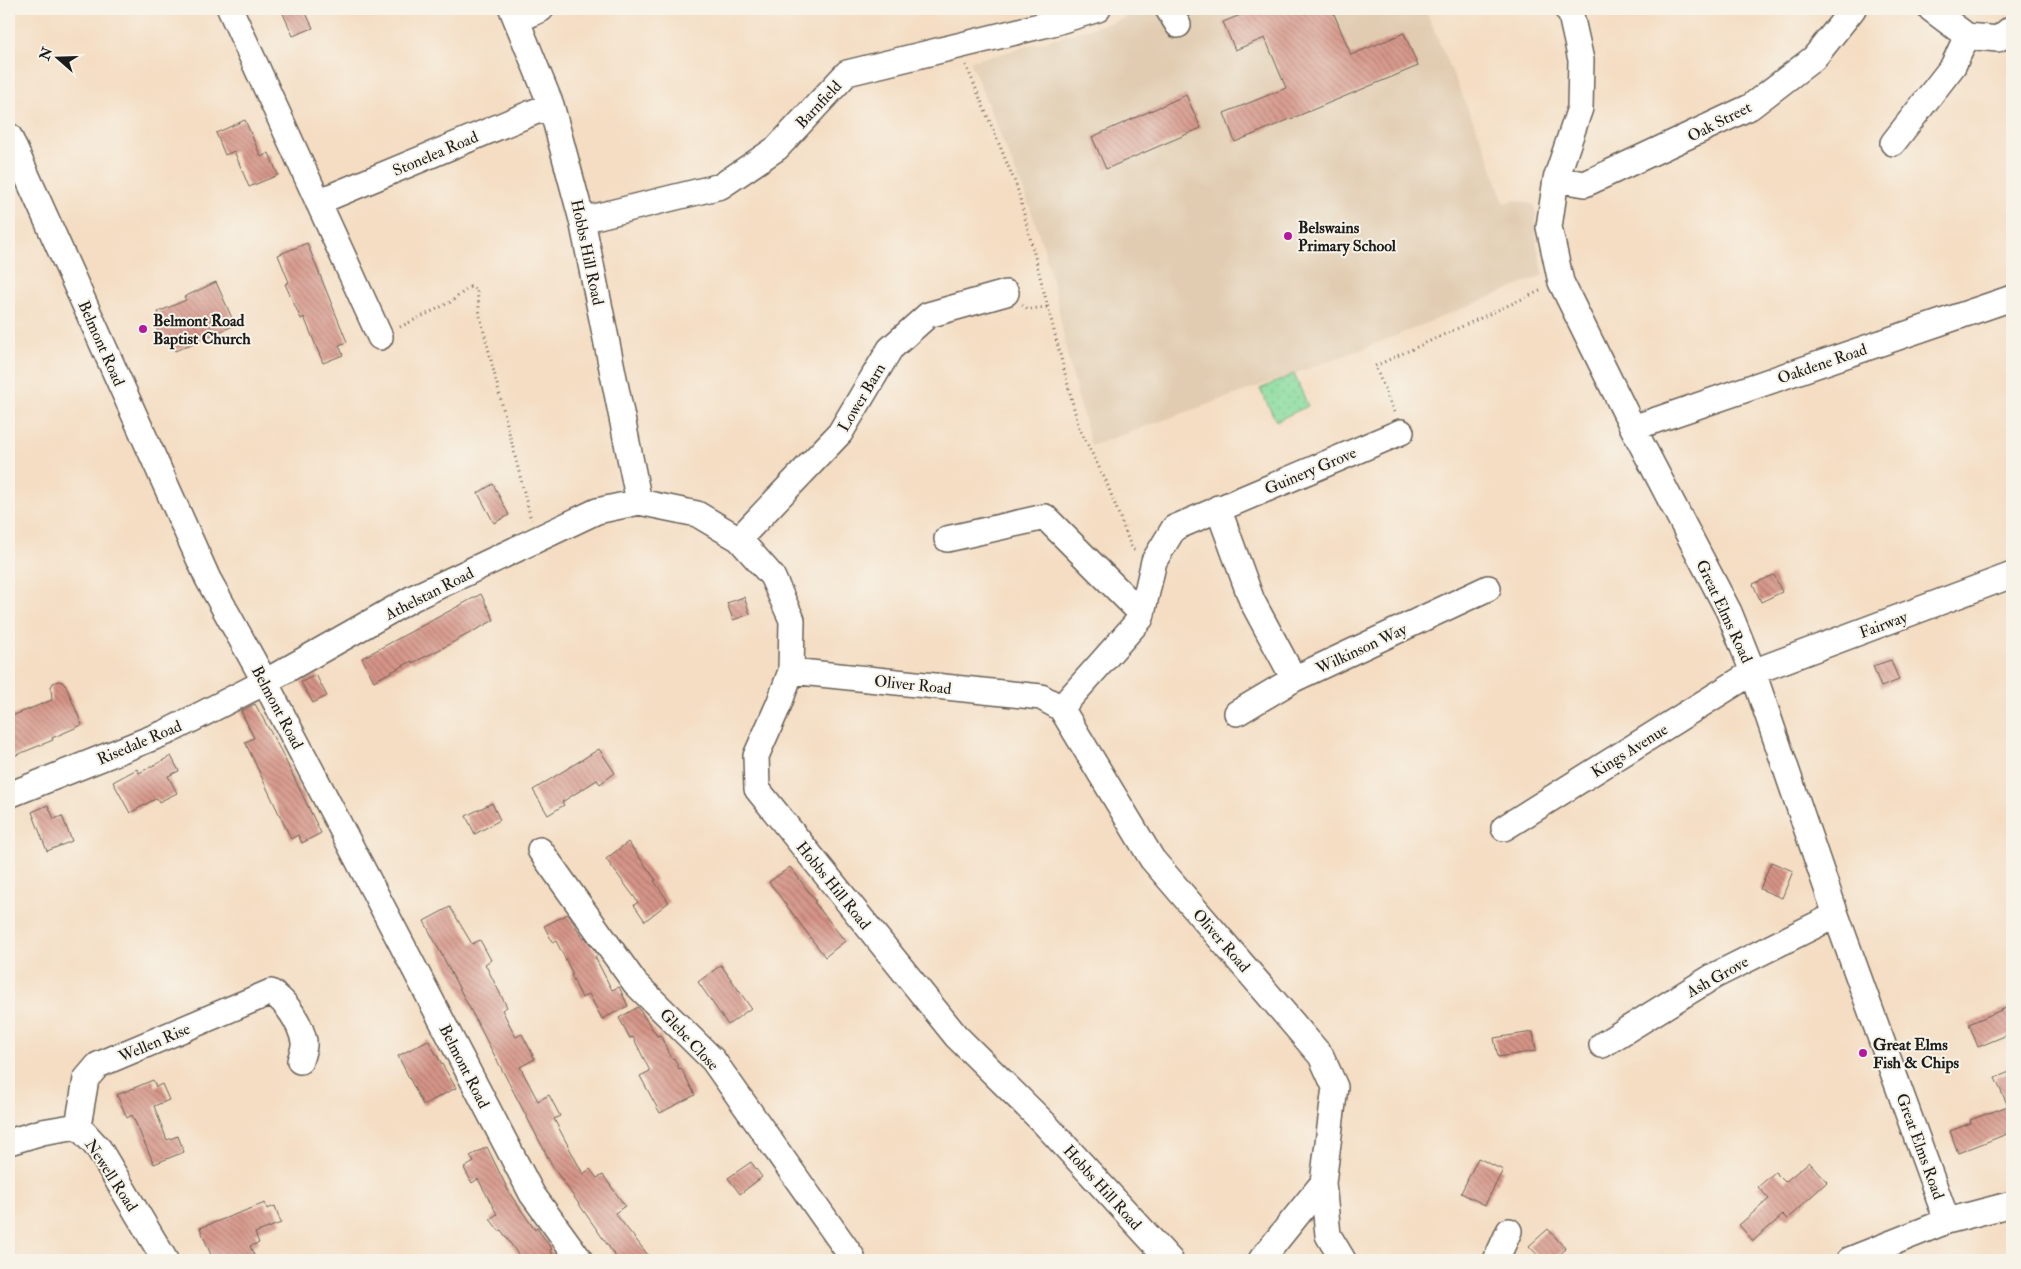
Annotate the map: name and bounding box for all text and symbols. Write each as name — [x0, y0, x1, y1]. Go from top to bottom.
north arrow — [32, 32, 82, 82]
text: N — [36, 44, 57, 63]
street label: Barnfield — [791, 76, 846, 133]
street label: Oak Street — [1684, 97, 1755, 147]
street label: Stonelea Road — [390, 127, 481, 181]
street label: Hobbs Hill Road — [566, 198, 608, 307]
place label: Belswains Primary School — [1298, 218, 1397, 257]
marker: Belswains Primary School — [1282, 230, 1294, 242]
street label: Belmont Road — [73, 298, 129, 389]
place label: Belmont Road Baptist Church — [153, 311, 251, 350]
marker: Belmont Road Baptist Church — [137, 323, 149, 335]
street label: Oakdene Road — [1775, 339, 1870, 389]
street label: Lower Barn — [834, 360, 890, 435]
street label: Guinery Grove — [1262, 443, 1360, 499]
street label: Great Elms Road — [1691, 557, 1757, 666]
street label: Athelstan Road — [381, 563, 477, 625]
street label: Fairway — [1857, 607, 1911, 643]
street label: Wilkinson Way — [1312, 619, 1411, 679]
street label: Belmont Road — [247, 662, 307, 753]
street label: Oliver Road — [873, 671, 953, 699]
street label: Risedale Road — [94, 716, 185, 770]
street label: Kings Avenue — [1587, 719, 1672, 782]
street label: Hobbs Hill Road — [792, 838, 875, 934]
street label: Oliver Road — [1188, 905, 1254, 977]
street label: Ash Grove — [1682, 952, 1752, 1003]
street label: Glebe Close — [655, 1004, 723, 1075]
street label: Wellen Rise — [115, 1019, 194, 1067]
street label: Belmont Road — [434, 1021, 494, 1112]
place label: Great Elms Fish & Chips — [1873, 1035, 1960, 1074]
marker: Great Elms Fish & Chips — [1857, 1047, 1869, 1059]
street label: Great Elms Road — [1892, 1091, 1949, 1202]
street label: Newell Road — [80, 1136, 142, 1216]
street label: Hobbs Hill Road — [1059, 1141, 1146, 1234]

